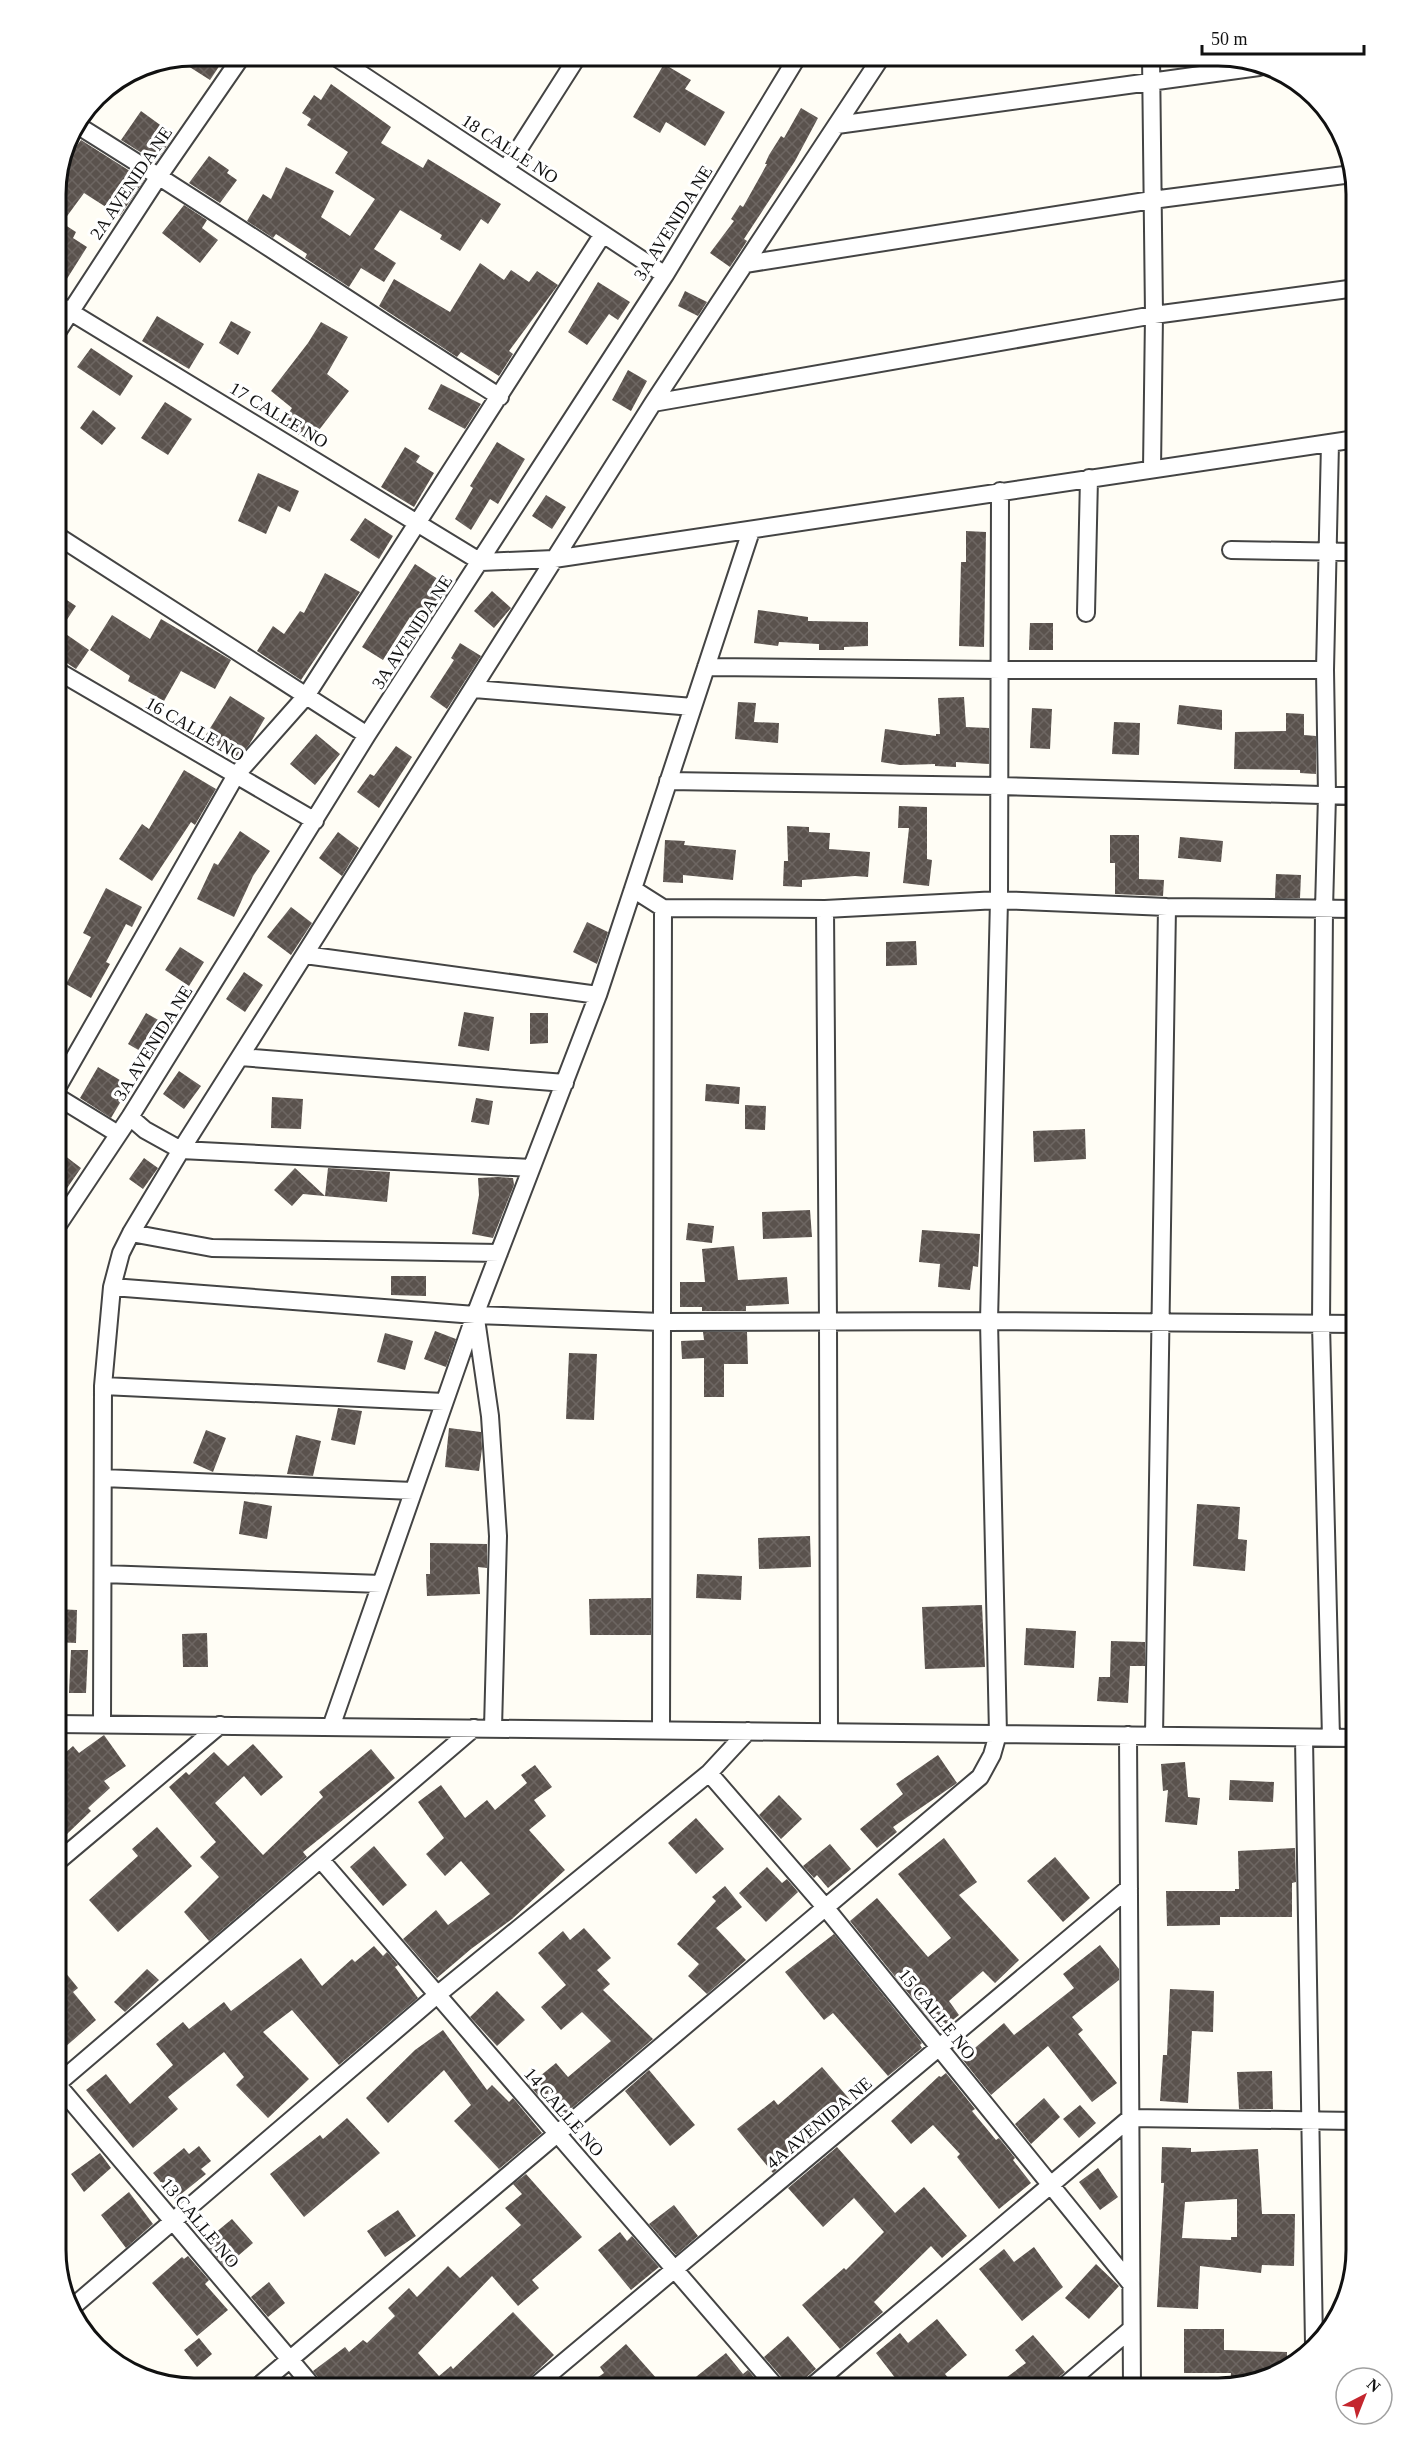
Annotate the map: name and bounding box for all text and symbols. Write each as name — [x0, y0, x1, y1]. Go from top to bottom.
scale bar — [1202, 18, 1364, 56]
text: 50 m — [1211, 29, 1248, 49]
street label: 18 CALLE NO — [458, 110, 562, 188]
street label: 2A AVENIDA NE — [86, 123, 176, 243]
street label: 3A AVENIDA NE — [630, 162, 716, 284]
street label: 17 CALLE NO — [226, 378, 332, 452]
street label: 3A AVENIDA NE — [368, 571, 456, 693]
street label: 16 CALLE NO — [142, 693, 248, 765]
street label: 3A AVENIDA NE — [110, 982, 196, 1104]
street label: 15 CALLE NO — [894, 1965, 980, 2063]
street label: 14 CALLE NO — [520, 2064, 608, 2160]
street label: 4A AVENIDA NE — [762, 2073, 876, 2173]
street label: 13 CALLE NO — [157, 2174, 243, 2272]
north arrow — [1334, 2366, 1394, 2426]
text: N — [1364, 2375, 1384, 2396]

